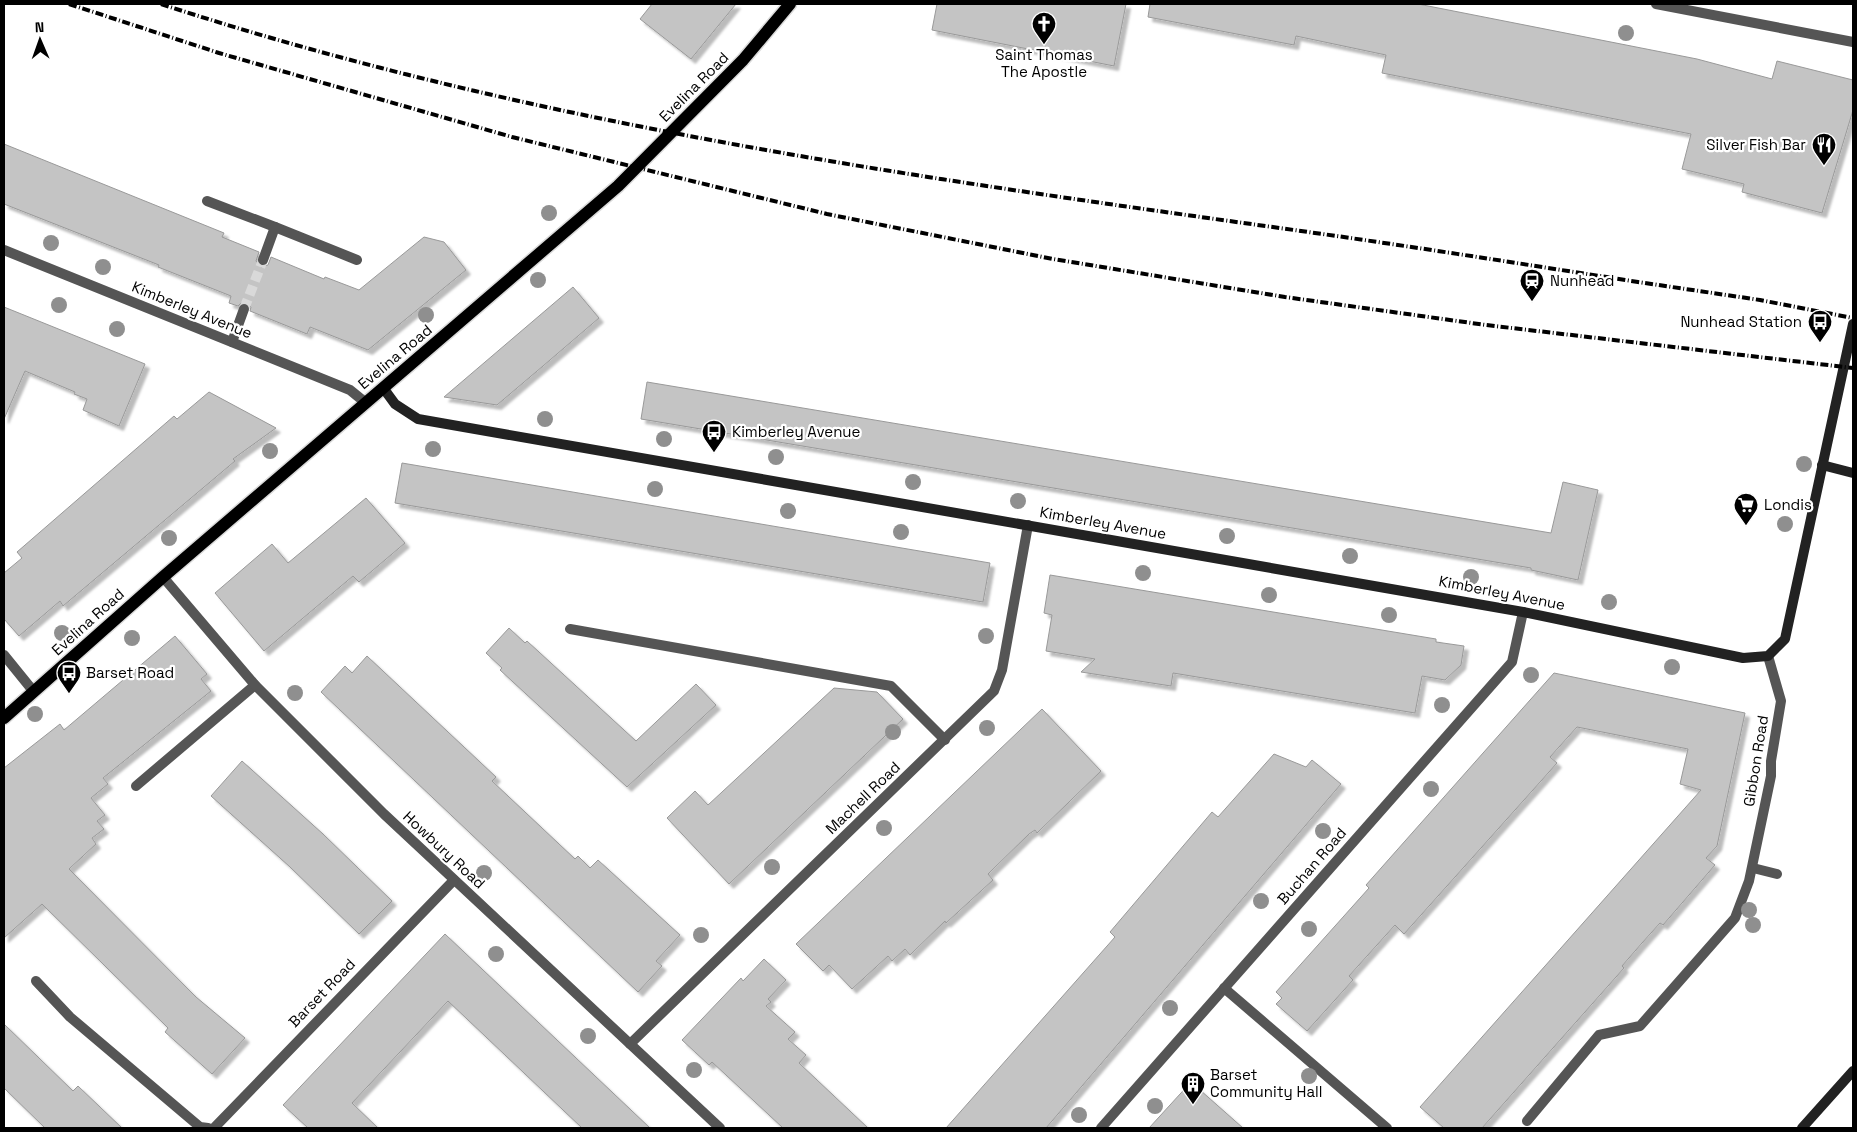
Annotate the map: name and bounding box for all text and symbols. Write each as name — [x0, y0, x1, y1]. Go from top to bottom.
church icon: Saint Thomas The Apostle — [1031, 11, 1057, 45]
north arrow — [15, 15, 65, 65]
text: N — [35, 18, 45, 36]
place label: Saint Thomas The Apostle — [995, 45, 1093, 81]
street label: Evelina Road — [655, 48, 733, 126]
restaurant icon: Silver Fish Bar — [1811, 132, 1837, 166]
place label: Silver Fish Bar — [1706, 135, 1806, 154]
station icon: Nunhead — [1519, 268, 1545, 302]
place label: Nunhead — [1550, 271, 1615, 290]
street label: Kimberley Avenue — [129, 277, 255, 342]
bus stop icon: Nunhead Station — [1807, 309, 1833, 343]
place label: Nunhead Station — [1680, 312, 1802, 331]
street label: Evelina Road — [354, 320, 436, 393]
bus stop icon: Kimberley Avenue — [701, 419, 727, 453]
place label: Kimberley Avenue — [732, 422, 860, 441]
supermarket icon: Londis — [1733, 492, 1759, 526]
place label: Londis — [1764, 495, 1812, 514]
street label: Kimberley Avenue — [1038, 502, 1168, 543]
street label: Kimberley Avenue — [1437, 571, 1567, 614]
street label: Evelina Road — [48, 584, 128, 659]
bus stop icon: Barset Road — [56, 660, 82, 694]
place label: Barset Road — [86, 663, 174, 682]
street label: Gibbon Road — [1739, 714, 1772, 808]
street label: Machell Road — [821, 757, 904, 838]
street label: Howbury Road — [399, 807, 489, 892]
street label: Buchan Road — [1273, 823, 1350, 908]
street label: Barset Road — [284, 954, 359, 1031]
place label: Barset Community Hall — [1210, 1065, 1322, 1101]
building icon: Barset Community Hall — [1180, 1071, 1206, 1105]

